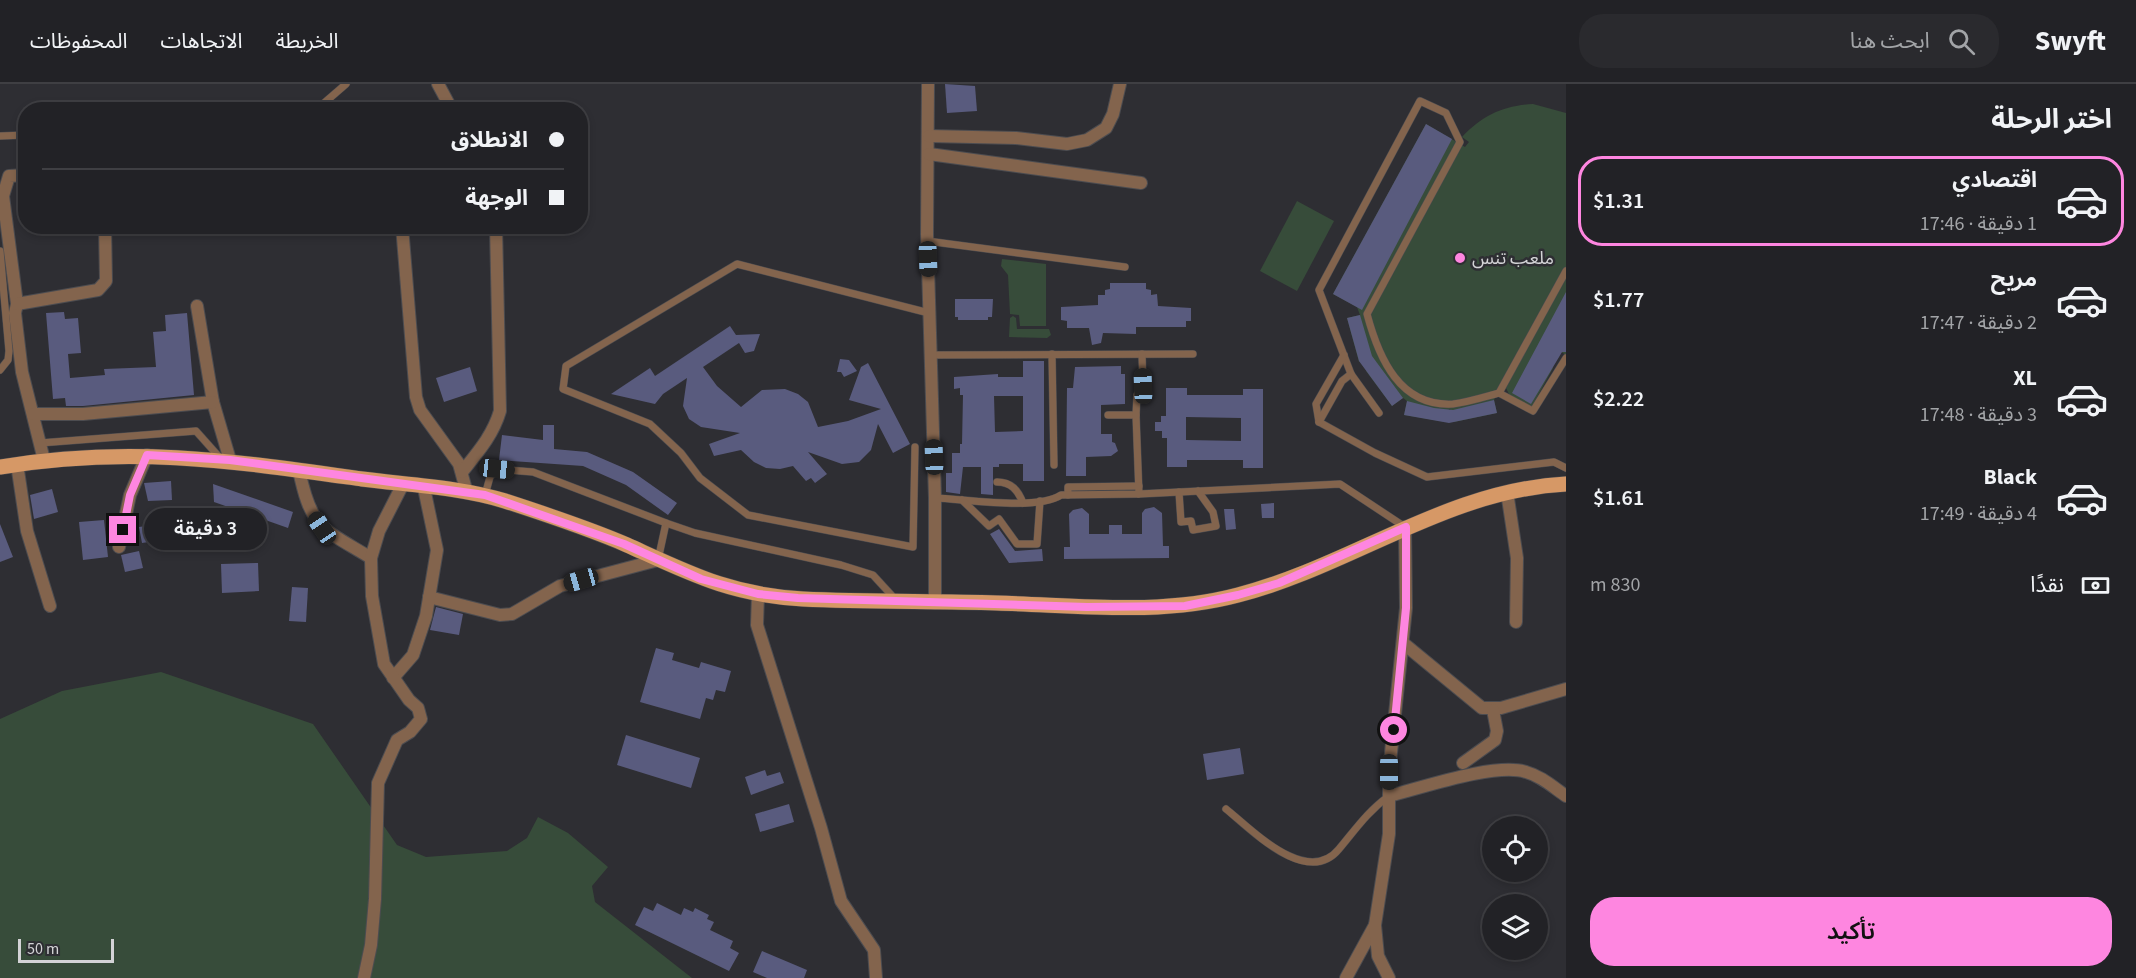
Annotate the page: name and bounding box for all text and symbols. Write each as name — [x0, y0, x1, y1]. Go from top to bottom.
search box — [1579, 14, 1999, 68]
text: Swyft — [2035, 21, 2106, 61]
text: ابحث هنا — [1850, 25, 1930, 57]
icon: search — [1945, 25, 1978, 58]
text: المحفوظات — [30, 26, 127, 56]
text: الاتجاهات — [160, 26, 242, 56]
text: الخريطة — [275, 26, 338, 56]
text: اختر الرحلة — [1991, 100, 2112, 139]
text: الانطلاق — [451, 124, 528, 156]
text: اقتصادي — [1952, 164, 2037, 196]
icon: car — [2055, 174, 2109, 228]
text: الوجهة — [465, 182, 528, 214]
text: $1.31 — [1593, 185, 1644, 217]
text: 1 دقيقة · 17:46 — [1920, 210, 2037, 238]
car — [918, 241, 938, 277]
place label: ملعب تنس — [1472, 246, 1554, 271]
marker: ملعب تنس — [1453, 251, 1467, 265]
text: مريح — [1991, 263, 2037, 295]
icon: car — [2055, 273, 2109, 327]
text: $1.77 — [1593, 284, 1644, 316]
text: 2 دقيقة · 17:47 — [1920, 309, 2037, 337]
text: XL — [2013, 362, 2037, 394]
car — [1133, 368, 1153, 404]
icon: car — [2055, 372, 2109, 426]
text: $2.22 — [1593, 383, 1644, 415]
text: 3 دقيقة · 17:48 — [1920, 401, 2037, 429]
car — [924, 439, 944, 475]
car — [478, 458, 516, 480]
text: Black — [1983, 461, 2037, 493]
icon: car — [2055, 471, 2109, 525]
text: $1.61 — [1593, 482, 1644, 514]
text: 4 دقيقة · 17:49 — [1920, 500, 2037, 528]
car — [304, 508, 340, 548]
callout: 3 دقيقة — [144, 509, 267, 551]
text: 3 دقيقة — [174, 515, 237, 543]
route end — [109, 516, 136, 543]
car — [561, 566, 601, 594]
text: نقدًا — [2030, 569, 2064, 601]
icon: cash — [2079, 569, 2112, 602]
text: 830 m — [1590, 571, 1640, 599]
route start — [1380, 716, 1407, 743]
car — [1380, 754, 1398, 790]
map controls — [1482, 816, 1548, 960]
button: locate — [1482, 816, 1548, 882]
button: layers — [1482, 894, 1548, 960]
button: تأكيد — [1590, 897, 2112, 966]
scale bar — [18, 936, 114, 964]
text: 50 m — [27, 938, 59, 960]

